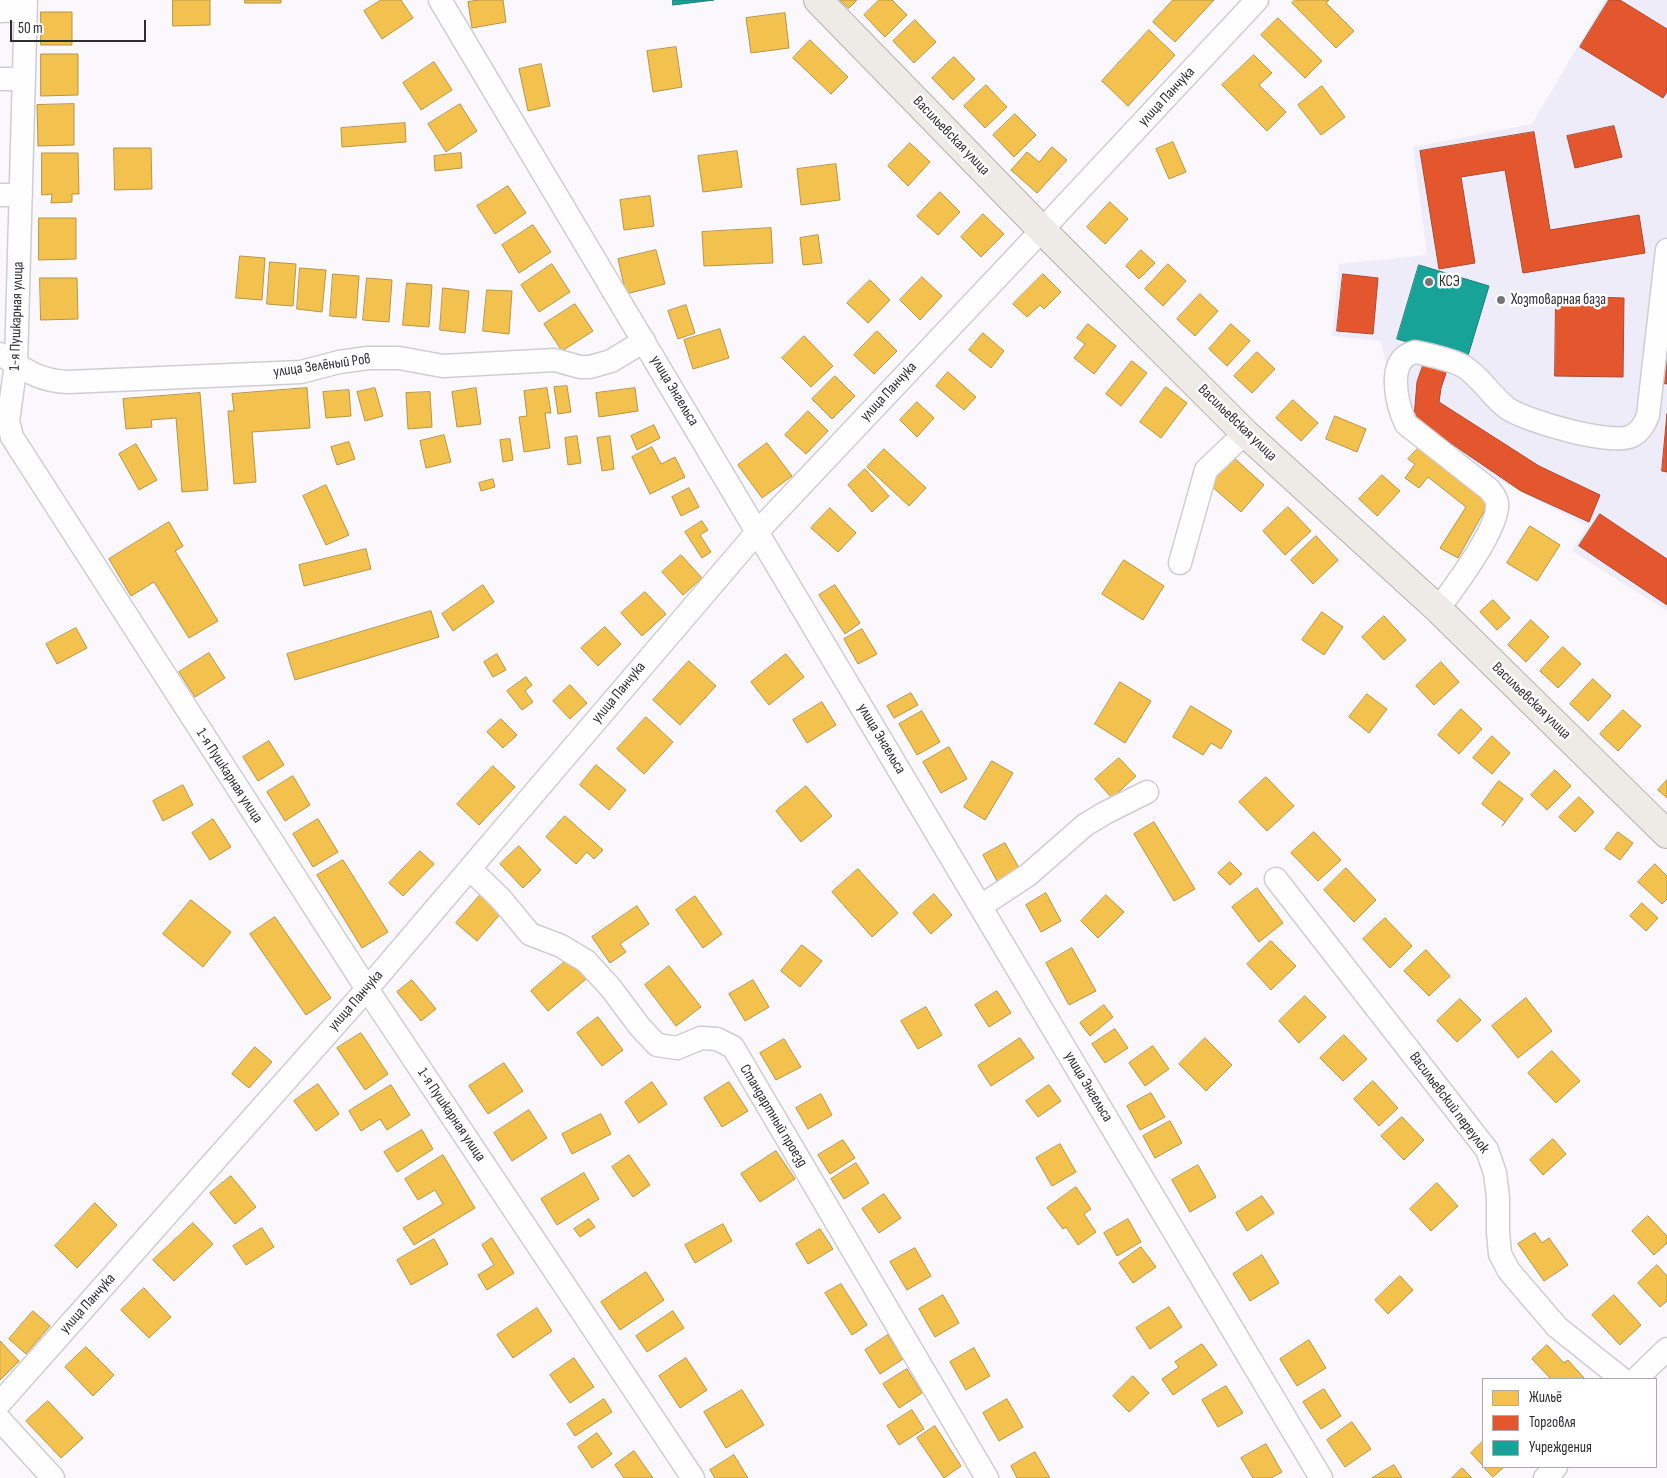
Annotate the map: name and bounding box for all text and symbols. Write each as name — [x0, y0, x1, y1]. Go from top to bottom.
scale bar — [12, 10, 149, 42]
text: 50 m — [18, 19, 43, 38]
street label: улица Панчука — [1135, 64, 1199, 130]
street label: Васильевская улица — [909, 93, 993, 179]
street label: 1-я Пушкарная улица — [6, 261, 28, 371]
place label: КСЭ — [1439, 273, 1460, 291]
marker: КСЭ — [1423, 276, 1435, 288]
place label: Хозтоварная база — [1511, 291, 1606, 309]
marker: Хозтоварная база — [1495, 294, 1507, 306]
street label: улица Зелёный Ров — [272, 350, 372, 382]
street label: улица Энгельса — [646, 353, 702, 429]
street label: улица Панчука — [857, 359, 921, 425]
street label: Васильевская улица — [1194, 381, 1280, 465]
street label: улица Панчука — [588, 659, 650, 727]
street label: Васильевская улица — [1488, 659, 1574, 743]
street label: улица Энгельса — [853, 701, 909, 777]
street label: 1-я Пушкарная улица — [192, 725, 266, 827]
street label: улица Панчука — [325, 967, 387, 1035]
street label: улица Энгельса — [1060, 1049, 1116, 1125]
street label: Васильевский переулок — [1405, 1049, 1493, 1157]
street label: Стандартный проезд — [735, 1061, 811, 1171]
street label: 1-я Пушкарная улица — [413, 1065, 489, 1165]
street label: улица Панчука — [56, 1270, 120, 1338]
legend — [1482, 1378, 1657, 1468]
text: Жильё — [1529, 1388, 1562, 1407]
text: Торговля — [1529, 1413, 1576, 1432]
text: Учреждения — [1529, 1438, 1592, 1457]

